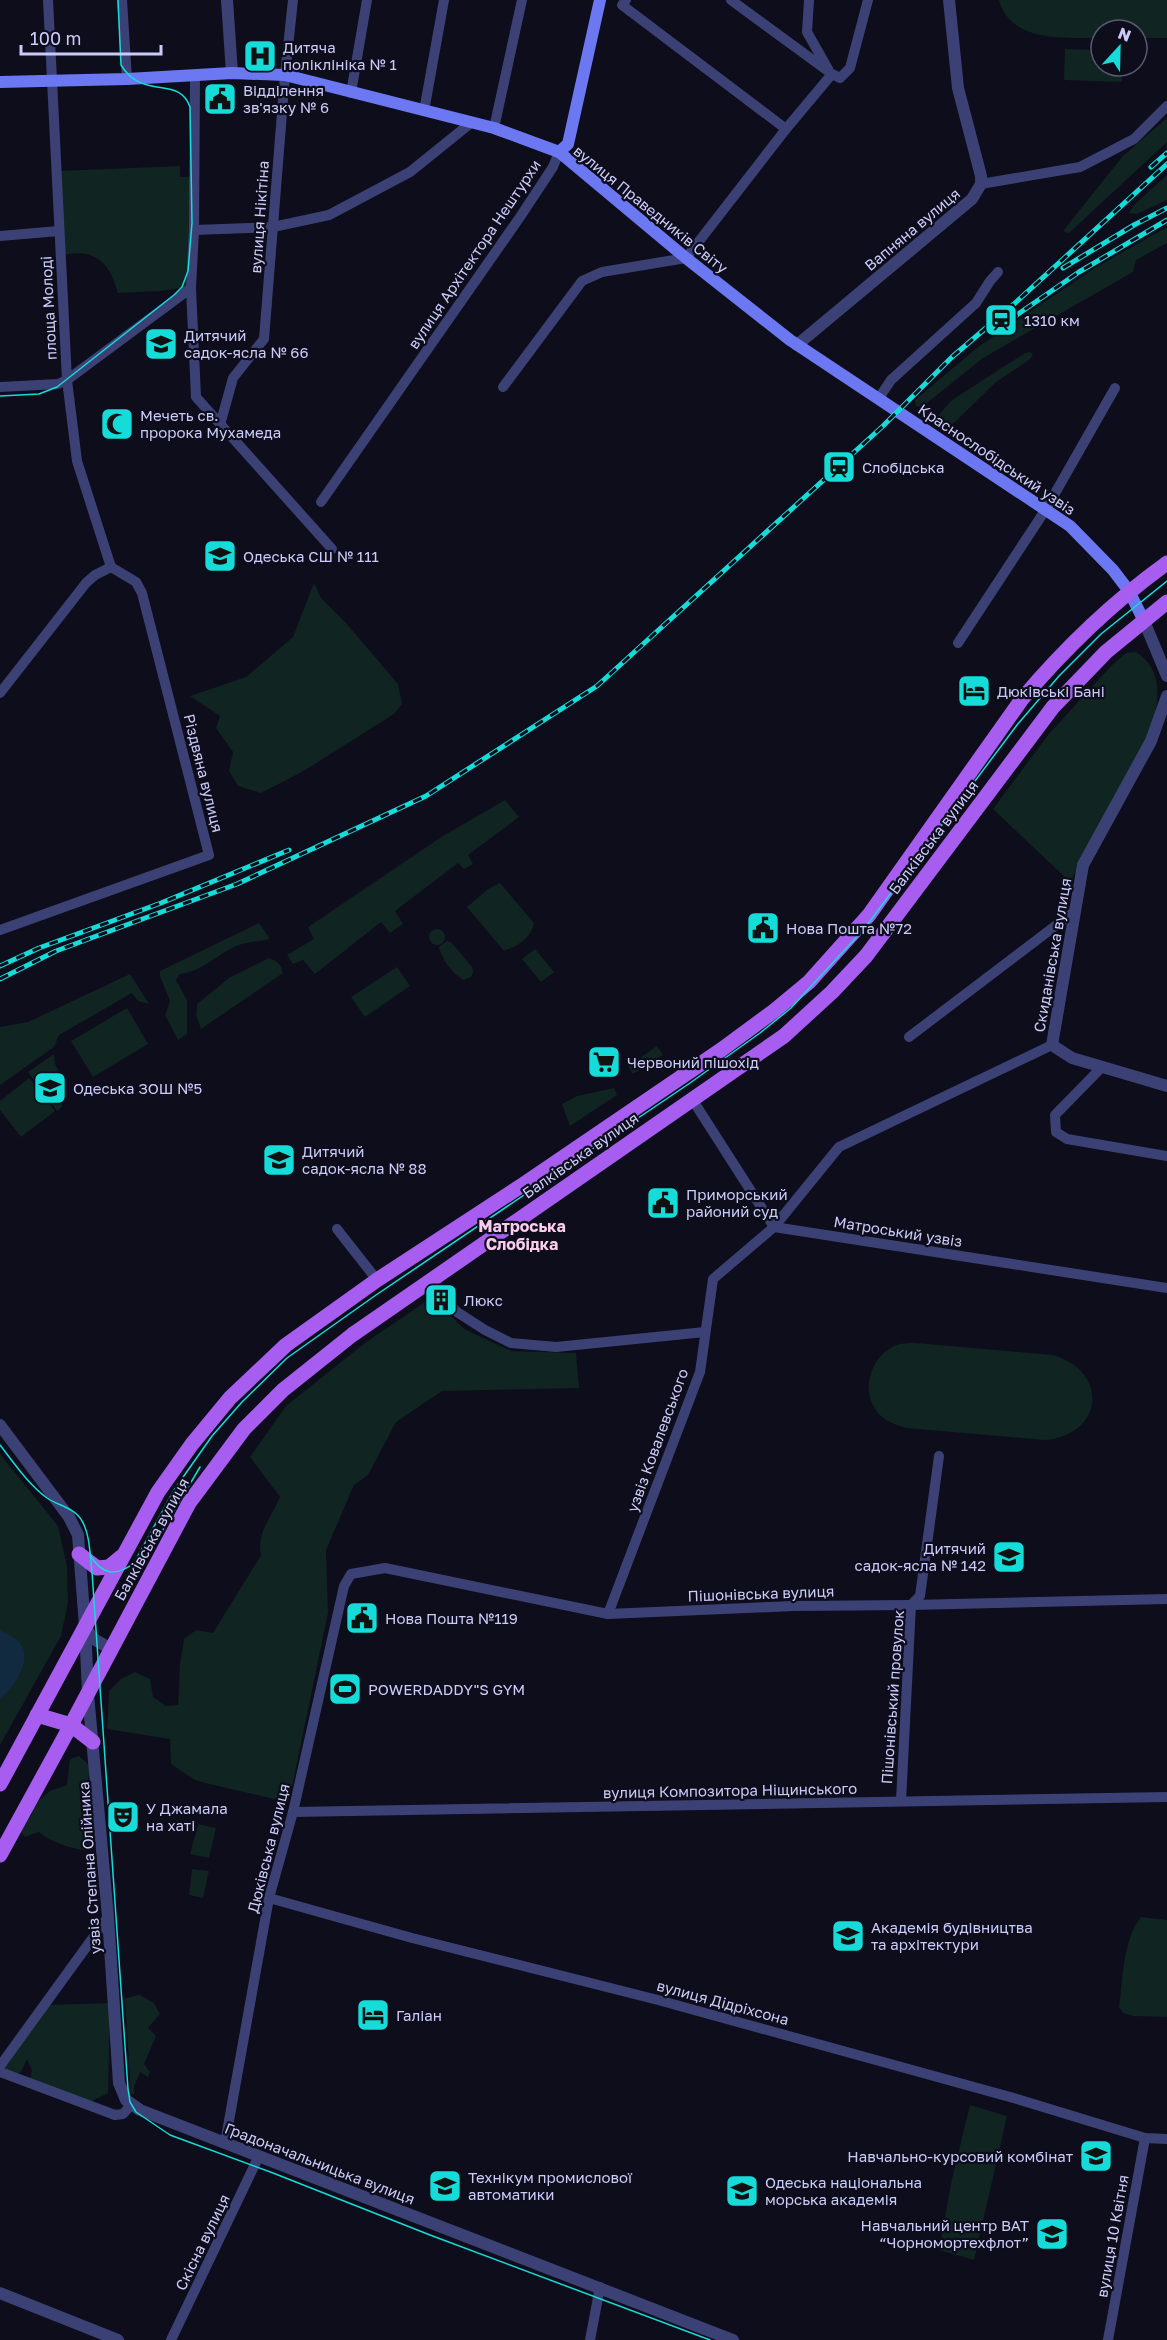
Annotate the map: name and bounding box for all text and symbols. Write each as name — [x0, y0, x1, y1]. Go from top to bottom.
scale bar — [21, 18, 160, 56]
north arrow — [1089, 18, 1149, 78]
text: N — [1115, 23, 1134, 46]
text: 100 m — [30, 27, 81, 49]
hospital icon: Дитяча поліклініка № 1 — [242, 38, 278, 74]
place label: Дитяча поліклініка № 1 — [283, 38, 397, 73]
public building icon: Відділення зв'язку № 6 — [202, 81, 238, 117]
place label: Відділення зв'язку № 6 — [243, 81, 329, 116]
street label: вулиця Праведників Світу — [570, 141, 732, 277]
street label: вулиця Архітектора Нештурхи — [404, 156, 544, 352]
street label: вулиця Нікітіна — [246, 160, 272, 274]
street label: Вапняна вулиця — [861, 184, 963, 274]
street label: площа Молоді — [36, 255, 60, 361]
station icon: 1310 км — [983, 302, 1019, 338]
place label: 1310 км — [1024, 311, 1080, 329]
school or university icon: Дитячий садок-ясла № 66 — [143, 326, 179, 362]
place label: Дитячий садок-ясла № 66 — [184, 326, 309, 361]
street label: Краснослобідський узвіз — [915, 400, 1079, 518]
mosque icon: Мечеть св. пророка Мухамеда — [99, 406, 135, 442]
place label: Мечеть св. пророка Мухамеда — [140, 406, 281, 441]
station icon: Слобідська — [821, 449, 857, 485]
place label: Слобідська — [862, 458, 945, 476]
school or university icon: Одеська СШ № 111 — [202, 538, 238, 574]
place label: Одеська СШ № 111 — [243, 547, 379, 565]
hotel icon: Дюківські Бані — [956, 673, 992, 709]
place label: Дюківські Бані — [997, 682, 1105, 700]
street label: Різдвяна вулиця — [181, 712, 227, 834]
street label: Балківська вулиця — [884, 777, 982, 897]
street label: Скиданівська вулиця — [1030, 876, 1074, 1034]
public building icon: Нова Пошта №72 — [745, 910, 781, 946]
place label: Нова Пошта №72 — [786, 919, 912, 937]
supermarket icon: Червоний пішохід — [586, 1044, 622, 1080]
place label: Червоний пішохід — [627, 1053, 759, 1071]
school or university icon: Одеська ЗОШ №5 — [32, 1070, 68, 1106]
place label: Одеська ЗОШ №5 — [73, 1079, 202, 1097]
street label: Балківська вулиця — [519, 1108, 641, 1202]
school or university icon: Дитячий садок-ясла № 88 — [261, 1142, 297, 1178]
place label: Дитячий садок-ясла № 88 — [302, 1142, 427, 1177]
public building icon: Приморський районий суд — [645, 1185, 681, 1221]
place label: Приморський районий суд — [686, 1185, 788, 1220]
street label: Матроський узвіз — [832, 1212, 964, 1250]
district label: Матроська Слобідка — [478, 1216, 566, 1254]
building icon: Люкс — [423, 1282, 459, 1318]
place label: Люкс — [464, 1291, 503, 1309]
street label: узвіз Ковалевського — [623, 1366, 691, 1514]
street label: Балківська вулиця — [110, 1475, 192, 1603]
place label: Дитячий садок-ясла № 142 — [855, 1539, 986, 1574]
school or university icon: Дитячий садок-ясла № 142 — [991, 1539, 1027, 1575]
street label: Пішонівська вулиця — [687, 1581, 835, 1605]
public building icon: Нова Пошта №119 — [344, 1600, 380, 1636]
place label: Нова Пошта №119 — [385, 1609, 518, 1627]
street label: Пішонівський провулок — [877, 1609, 907, 1785]
sports icon: POWERDADDY"S GYM — [327, 1671, 363, 1707]
place label: POWERDADDY"S GYM — [368, 1680, 525, 1698]
street label: вулиця Композитора Ніщинського — [603, 1779, 857, 1801]
street label: узвіз Степана Олійника — [74, 1781, 104, 1955]
street label: Дюківська вулиця — [243, 1781, 293, 1915]
theatre icon: У Джамала на хаті — [105, 1799, 141, 1835]
place label: У Джамала на хаті — [146, 1799, 228, 1834]
school or university icon: Академія будівництва та архітектури — [830, 1918, 866, 1954]
place label: Академія будівництва та архітектури — [871, 1918, 1033, 1953]
street label: вулиця Дідріхсона — [655, 1976, 791, 2028]
hotel icon: Галіан — [355, 1997, 391, 2033]
place label: Галіан — [396, 2006, 442, 2024]
street label: Градоначальницька вулиця — [222, 2118, 418, 2208]
school or university icon: Навчально-курсовий комбінат — [1078, 2138, 1114, 2174]
place label: Навчально-курсовий комбінат — [847, 2147, 1074, 2165]
school or university icon: Технікум промислової автоматики — [427, 2168, 463, 2204]
place label: Технікум промислової автоматики — [468, 2168, 633, 2203]
school or university icon: Одеська національна морська академія — [724, 2173, 760, 2209]
place label: Одеська національна морська академія — [765, 2173, 922, 2208]
street label: вулиця 10 Квітня — [1092, 2173, 1132, 2299]
street label: Cкісна вулиця — [171, 2191, 233, 2293]
place label: Навчальний центр ВАТ “Чорномортехфлот” — [861, 2216, 1029, 2251]
school or university icon: Навчальний центр ВАТ “Чорномортехфлот” — [1034, 2216, 1070, 2252]

